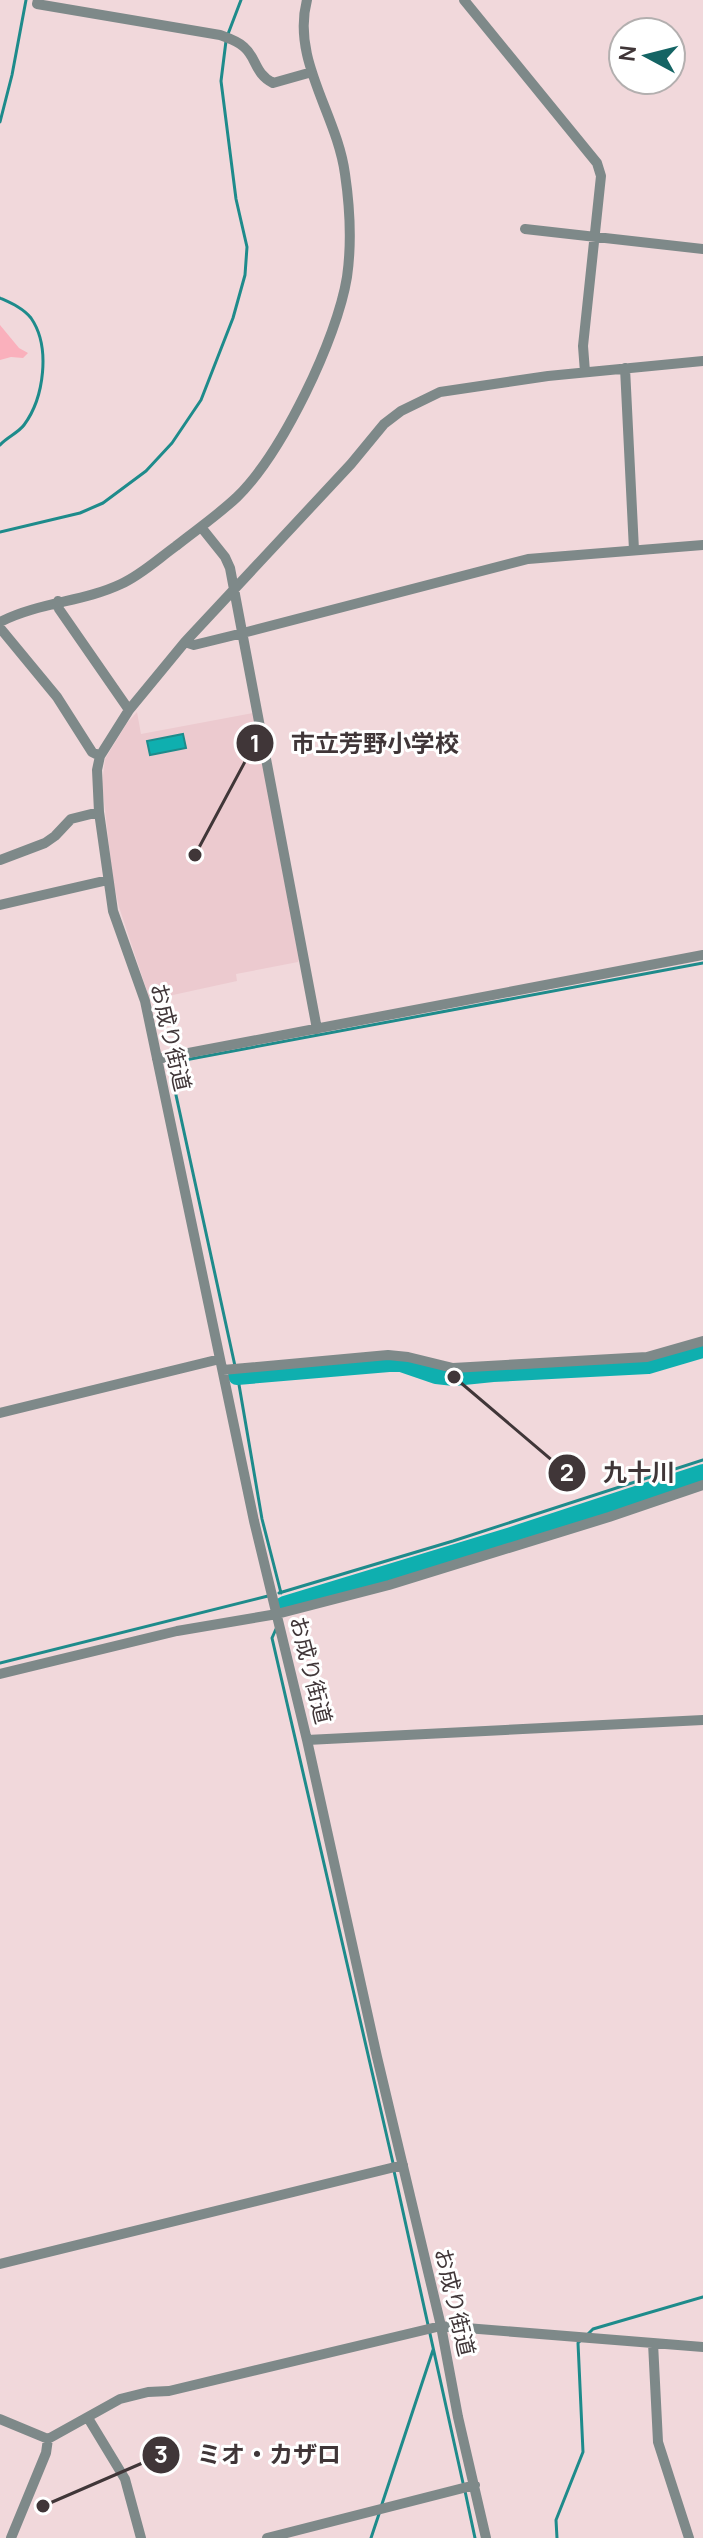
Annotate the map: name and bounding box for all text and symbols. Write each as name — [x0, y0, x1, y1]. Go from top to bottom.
north arrow — [607, 16, 687, 96]
text: N — [611, 44, 643, 63]
callout: 市立芳野小学校 — [235, 719, 475, 767]
text: 1 — [250, 726, 260, 759]
text: 市立芳野小学校 — [291, 726, 459, 759]
street label: お成り街道 — [144, 980, 198, 1094]
callout: 九十川 — [547, 1449, 691, 1497]
text: 2 — [560, 1455, 574, 1488]
text: 九十川 — [603, 1455, 675, 1488]
street label: お成り街道 — [283, 1613, 339, 1727]
street label: お成り街道 — [428, 2245, 482, 2359]
callout: ミオ・カザロ — [141, 2431, 357, 2479]
text: 3 — [154, 2437, 168, 2470]
text: ミオ・カザロ — [197, 2437, 341, 2470]

